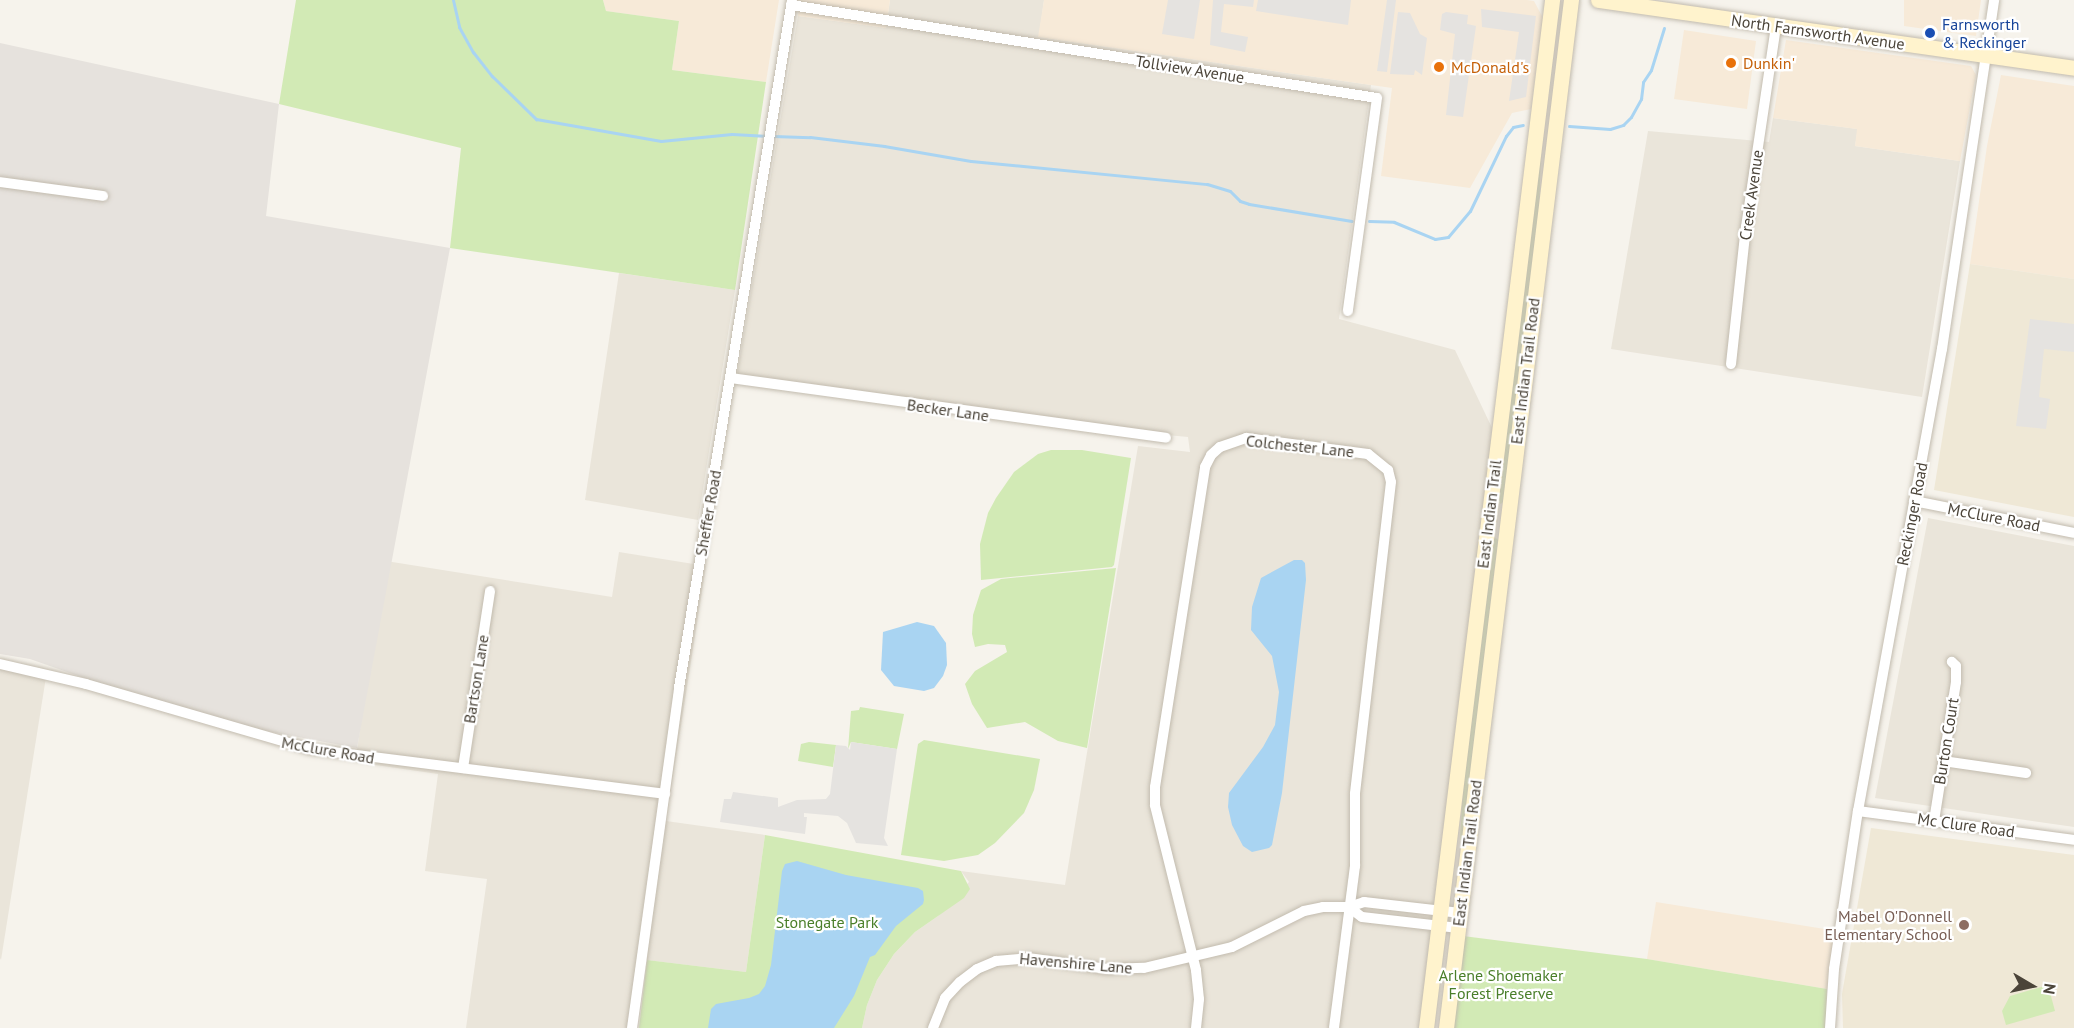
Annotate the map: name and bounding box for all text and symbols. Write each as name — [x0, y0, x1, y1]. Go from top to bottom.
street label: North Farnsworth Avenue — [1730, 10, 1906, 54]
place label: Farnsworth & Reckinger — [1942, 14, 2026, 52]
marker: Farnsworth & Reckinger — [1923, 26, 1937, 40]
street label: Tollview Avenue — [1134, 51, 1246, 87]
place label: Dunkin' — [1743, 53, 1795, 73]
marker: Dunkin' — [1724, 56, 1738, 70]
place label: McDonald's — [1451, 57, 1529, 77]
marker: McDonald's — [1432, 60, 1446, 74]
street label: Creek Avenue — [1735, 148, 1767, 242]
street label: East Indian Trail Road — [1506, 296, 1544, 446]
street label: Becker Lane — [906, 395, 990, 425]
street label: Colchester Lane — [1245, 431, 1355, 461]
street label: East Indian Trail — [1473, 458, 1505, 570]
street label: Reckinger Road — [1893, 461, 1931, 567]
street label: Sheffer Road — [691, 468, 725, 558]
street label: McClure Road — [1946, 499, 2042, 535]
street label: Bartson Lane — [459, 633, 493, 725]
street label: Burton Court — [1930, 696, 1962, 786]
street label: McClure Road — [280, 732, 376, 768]
street label: East Indian Trail Road — [1448, 778, 1486, 928]
street label: Mc Clure Road — [1916, 809, 2016, 841]
place label: Mabel O'Donnell Elementary School — [1824, 906, 1952, 944]
park label: Stonegate Park — [776, 912, 878, 932]
marker: Mabel O'Donnell Elementary School — [1957, 918, 1971, 932]
street label: Havenshire Lane — [1019, 948, 1133, 978]
north arrow — [2002, 956, 2062, 1016]
park label: Arlene Shoemaker Forest Preserve — [1439, 965, 1563, 1003]
text: N — [2039, 982, 2060, 996]

